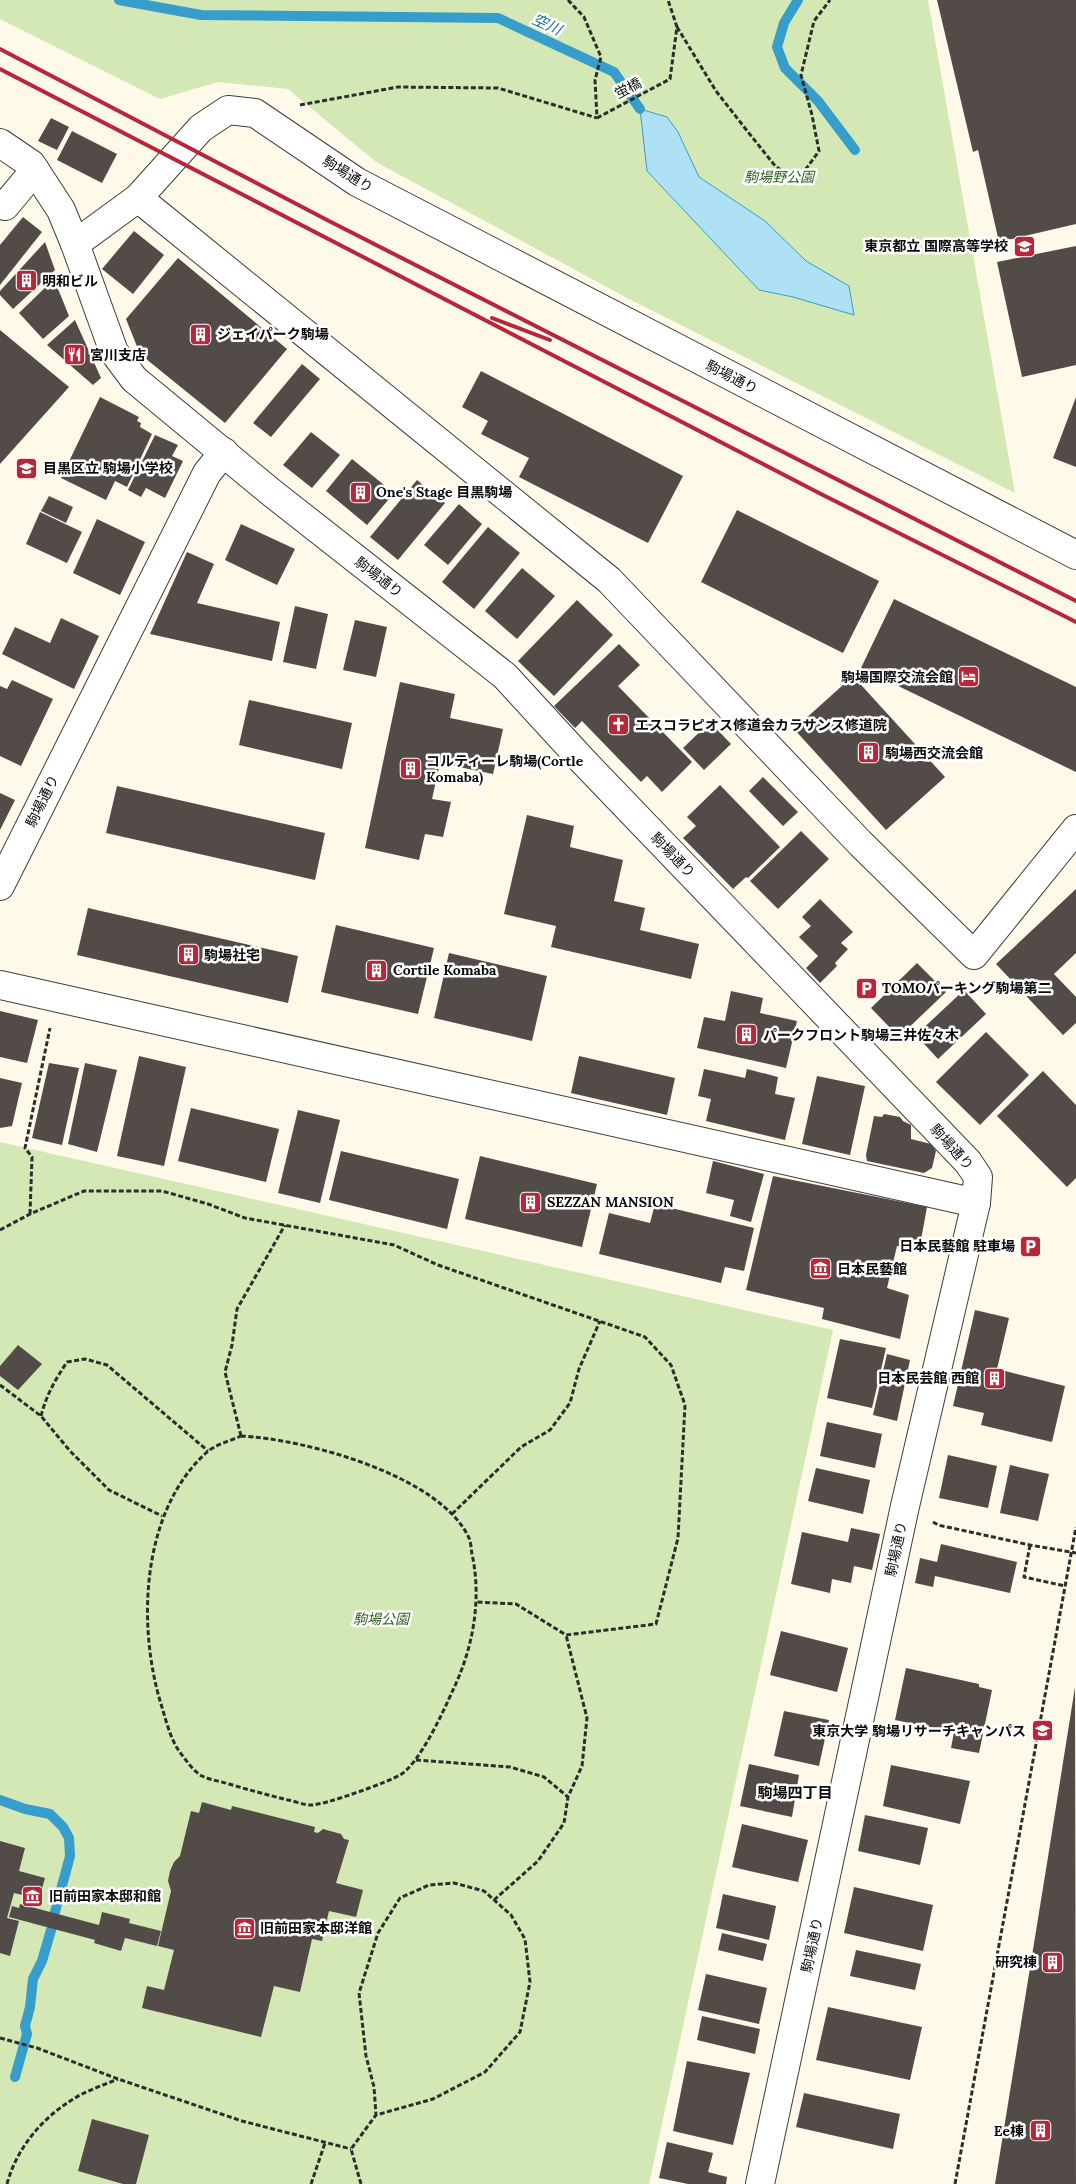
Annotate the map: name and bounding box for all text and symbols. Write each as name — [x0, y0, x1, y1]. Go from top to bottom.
water label: 空川 — [529, 9, 566, 40]
street label: 蛍橋 — [611, 73, 645, 103]
street label: 駒場通り — [319, 152, 377, 196]
park label: 駒場野公園 — [744, 168, 816, 186]
school or university icon: 東京都立 国際高等学校 — [1012, 234, 1036, 258]
place label: 東京都立 国際高等学校 — [864, 237, 1008, 255]
building icon: 明和ビル — [14, 269, 38, 293]
place label: 明和ビル — [42, 272, 98, 290]
building icon: ジェイパーク駒場 — [189, 322, 213, 346]
place label: ジェイパーク駒場 — [217, 325, 329, 343]
restaurant icon: 宮川支店 — [62, 343, 86, 367]
place label: 宮川支店 — [90, 346, 146, 364]
street label: 駒場通り — [703, 356, 761, 398]
school or university icon: 目黒区立 駒場小学校 — [15, 456, 39, 480]
place label: 目黒区立 駒場小学校 — [43, 459, 173, 477]
building icon: One's Stage 目黒駒場 — [348, 480, 372, 504]
place label: One's Stage 目黒駒場 — [376, 483, 512, 501]
street label: 駒場通り — [351, 553, 407, 601]
hotel icon: 駒場国際交流会館 — [957, 665, 981, 689]
place label: 駒場国際交流会館 — [841, 668, 953, 686]
church icon: エスコラピオス修道会カラサンス修道院 — [607, 713, 631, 737]
place label: エスコラピオス修道会カラサンス修道院 — [635, 716, 887, 734]
building icon: 駒場西交流会館 — [857, 741, 881, 765]
place label: 駒場西交流会館 — [885, 744, 983, 762]
place label: コルティーレ駒場(Cortle Komaba) — [426, 752, 584, 786]
building icon: コルティーレ駒場(Cortle Komaba) — [398, 757, 422, 781]
street label: 駒場通り — [22, 772, 62, 830]
street label: 駒場通り — [647, 829, 699, 881]
building icon: 駒場社宅 — [176, 943, 200, 967]
place label: 駒場社宅 — [204, 946, 260, 964]
building icon: Cortile Komaba — [365, 958, 389, 982]
place label: Cortile Komaba — [393, 961, 497, 979]
parking icon: TOMOパーキング駒場第二 — [854, 976, 878, 1000]
place label: TOMOパーキング駒場第二 — [882, 979, 1051, 997]
building icon: パークフロント駒場三井佐々木 — [735, 1023, 759, 1047]
place label: パークフロント駒場三井佐々木 — [763, 1026, 959, 1044]
street label: 駒場通り — [927, 1120, 977, 1174]
building icon: SEZZAN MANSION — [519, 1190, 543, 1214]
place label: SEZZAN MANSION — [547, 1193, 674, 1211]
parking icon: 日本民藝館 駐車場 — [1019, 1234, 1043, 1258]
place label: 日本民藝館 駐車場 — [899, 1237, 1015, 1255]
museum icon: 日本民藝館 — [809, 1257, 833, 1281]
place label: 日本民藝館 — [837, 1260, 907, 1278]
building icon: 日本民芸館 西館 — [983, 1366, 1007, 1390]
place label: 日本民芸館 西館 — [877, 1369, 979, 1387]
street label: 駒場通り — [881, 1520, 911, 1578]
park label: 駒場公園 — [353, 1610, 411, 1628]
school or university icon: 東京大学 駒場リサーチキャンパス — [1030, 1719, 1054, 1743]
place label: 東京大学 駒場リサーチキャンパス — [812, 1722, 1026, 1740]
district label: 駒場四丁目 — [757, 1783, 833, 1802]
museum icon: 旧前田家本邸和館 — [21, 1884, 45, 1908]
place label: 旧前田家本邸和館 — [49, 1887, 161, 1905]
museum icon: 旧前田家本邸洋館 — [232, 1916, 256, 1940]
street label: 駒場通り — [797, 1916, 827, 1974]
place label: 旧前田家本邸洋館 — [260, 1919, 372, 1937]
building icon: 研究棟 — [1041, 1950, 1065, 1974]
place label: 研究棟 — [995, 1953, 1037, 1971]
building icon: Ee棟 — [1028, 2119, 1052, 2143]
place label: Ee棟 — [994, 2122, 1024, 2140]

